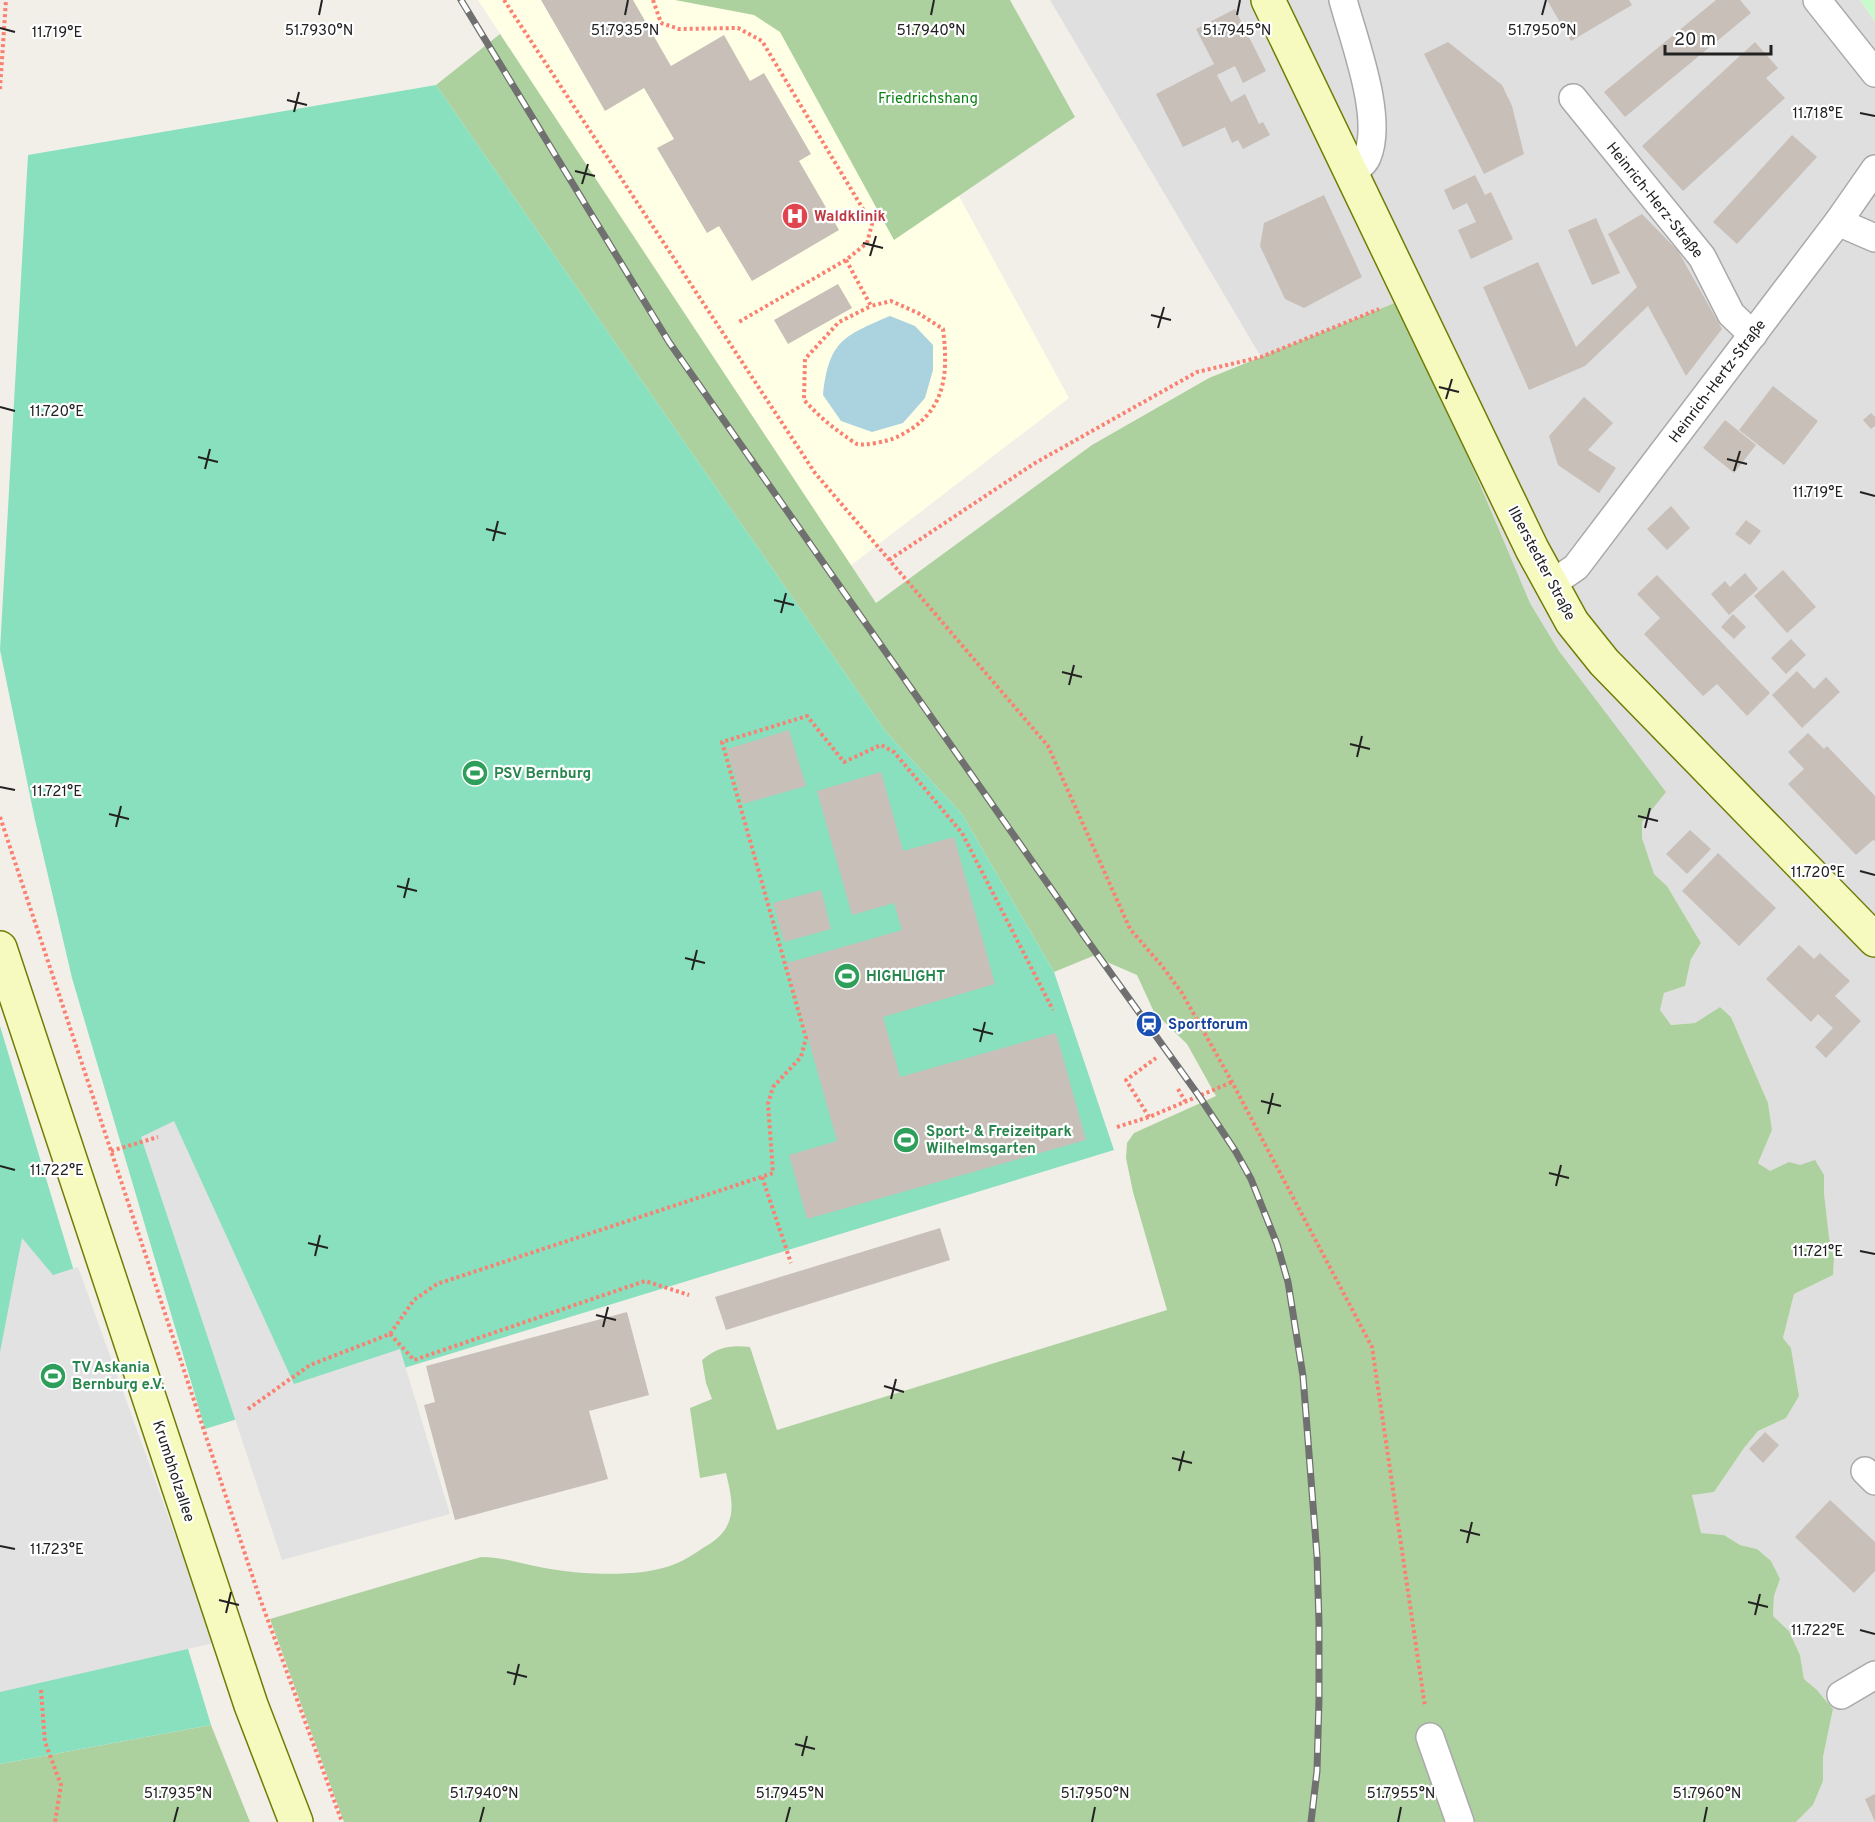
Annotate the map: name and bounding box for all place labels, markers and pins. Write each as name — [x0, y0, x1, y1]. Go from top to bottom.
hospital icon: Waldklinik — [780, 201, 810, 231]
place label: Waldklinik — [814, 208, 886, 227]
sports icon: PSV Bernburg — [460, 758, 490, 788]
place label: PSV Bernburg — [494, 765, 591, 784]
sports icon: HIGHLIGHT — [832, 961, 862, 991]
place label: HIGHLIGHT — [866, 968, 945, 987]
station icon: Sportforum — [1134, 1009, 1164, 1039]
place label: Sportforum — [1168, 1016, 1248, 1035]
place label: Sport- & Freizeitpark Wilhelmsgarten — [926, 1123, 1072, 1159]
sports icon: Sport- & Freizeitpark Wilhelmsgarten — [891, 1125, 921, 1155]
place label: TV Askania Bernburg e.V. — [72, 1359, 165, 1395]
sports icon: TV Askania Bernburg e.V. — [38, 1361, 68, 1391]

